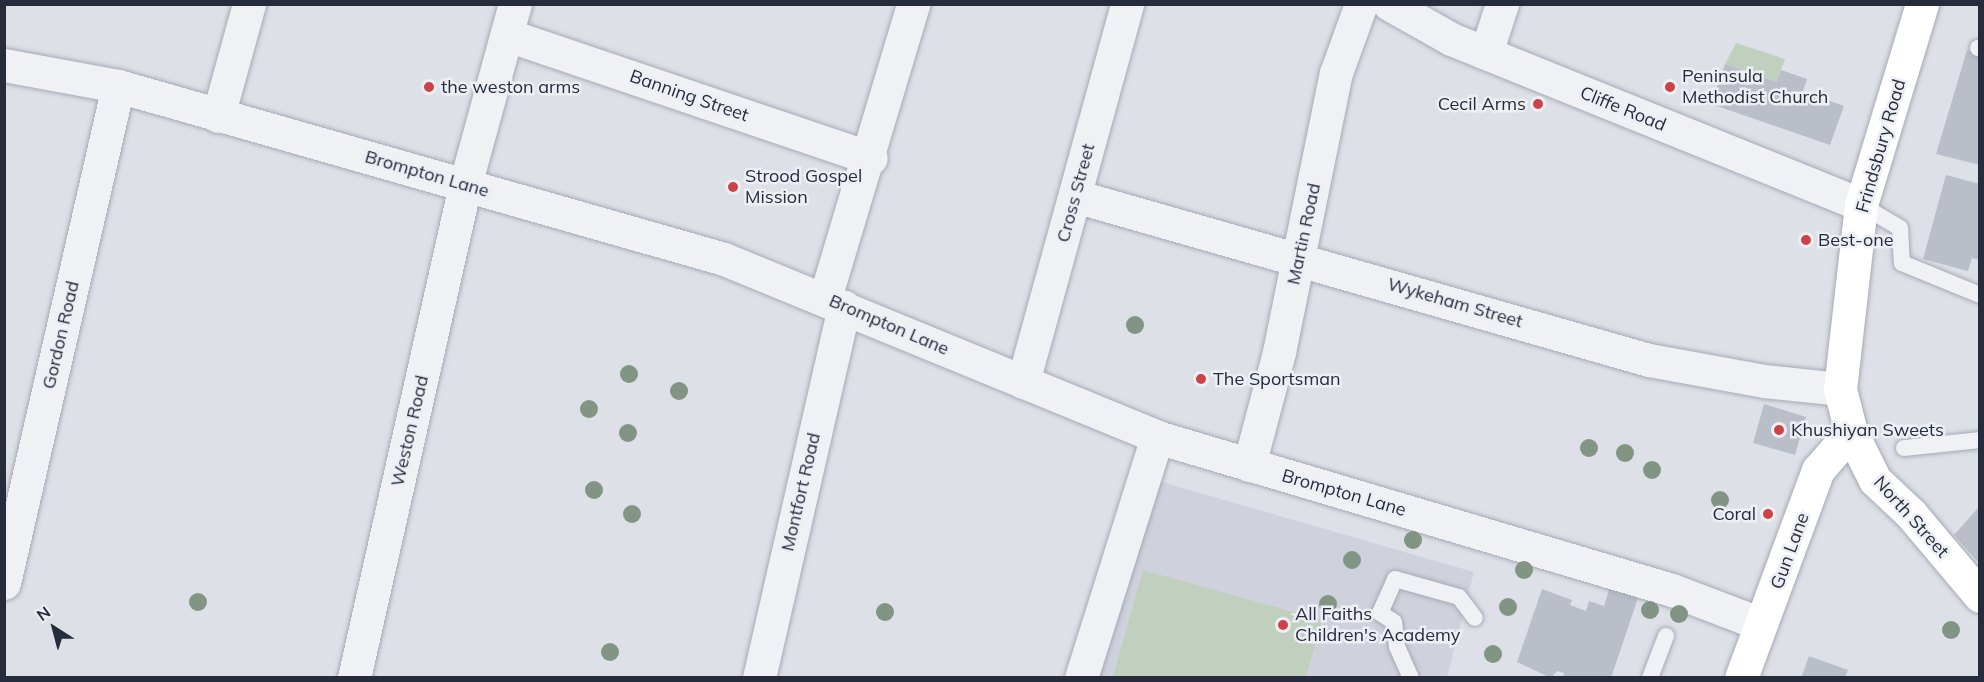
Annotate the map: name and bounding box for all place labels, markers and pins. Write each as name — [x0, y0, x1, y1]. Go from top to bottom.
place label: Peninsula Methodist Church — [1682, 66, 1828, 109]
place label: the weston arms — [441, 76, 580, 98]
marker: the weston arms — [422, 80, 436, 94]
marker: Peninsula Methodist Church — [1663, 80, 1677, 94]
place label: Cecil Arms — [1438, 93, 1526, 115]
marker: Cecil Arms — [1531, 97, 1545, 111]
place label: Strood Gospel Mission — [745, 166, 862, 208]
marker: Strood Gospel Mission — [726, 180, 740, 194]
place label: Best-one — [1818, 229, 1894, 251]
marker: Best-one — [1799, 233, 1813, 247]
place label: The Sportsman — [1213, 368, 1341, 390]
marker: The Sportsman — [1194, 372, 1208, 386]
place label: Khushiyan Sweets — [1791, 419, 1944, 441]
marker: Khushiyan Sweets — [1772, 423, 1786, 437]
place label: Coral — [1713, 503, 1756, 525]
marker: Coral — [1761, 507, 1775, 521]
place label: All Faiths Children's Academy — [1295, 604, 1460, 646]
marker: All Faiths Children's Academy — [1276, 618, 1290, 632]

